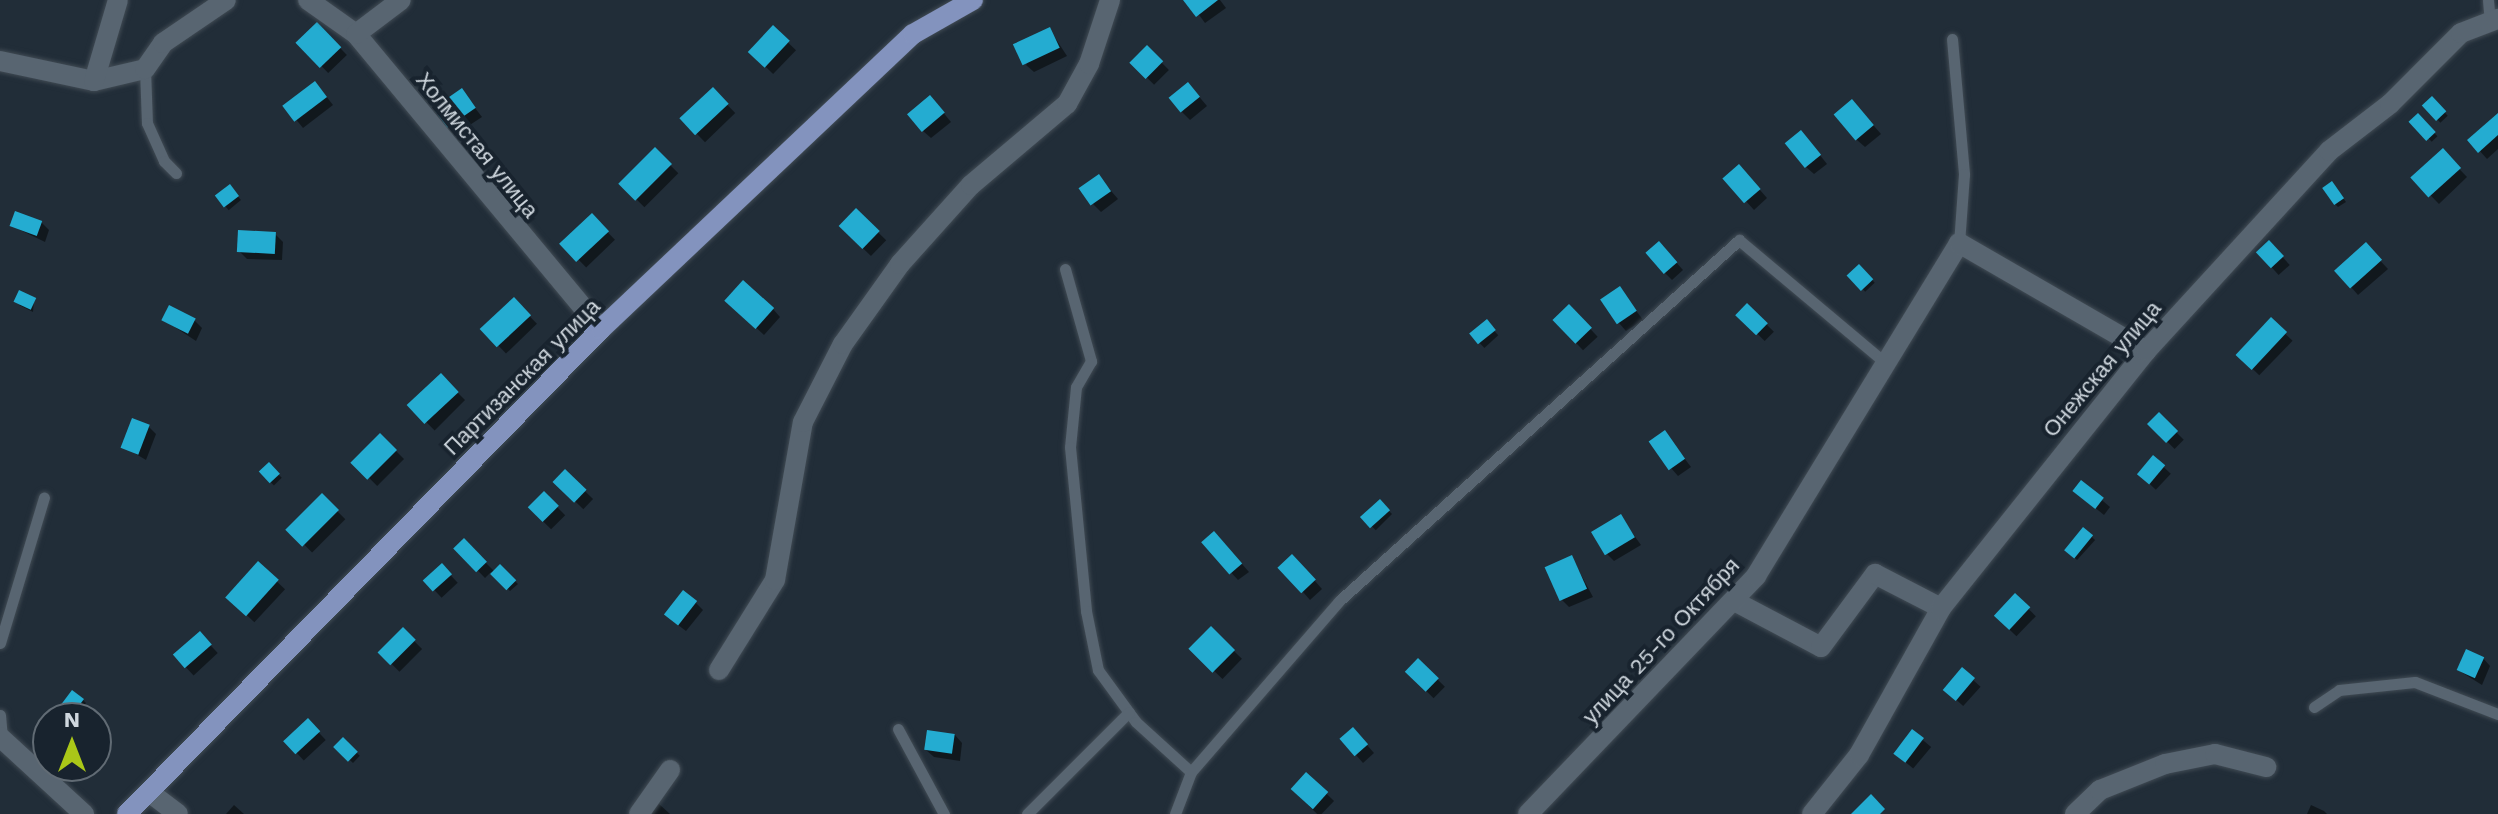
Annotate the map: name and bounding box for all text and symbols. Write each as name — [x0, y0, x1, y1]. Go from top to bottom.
street label: Холмистая улица — [410, 67, 544, 223]
street label: Партизанская улица — [438, 293, 606, 461]
street label: Онежская улица — [2038, 296, 2166, 442]
street label: улица 25-го Октября — [1577, 552, 1745, 730]
north arrow — [32, 702, 112, 782]
text: N — [64, 707, 80, 732]

